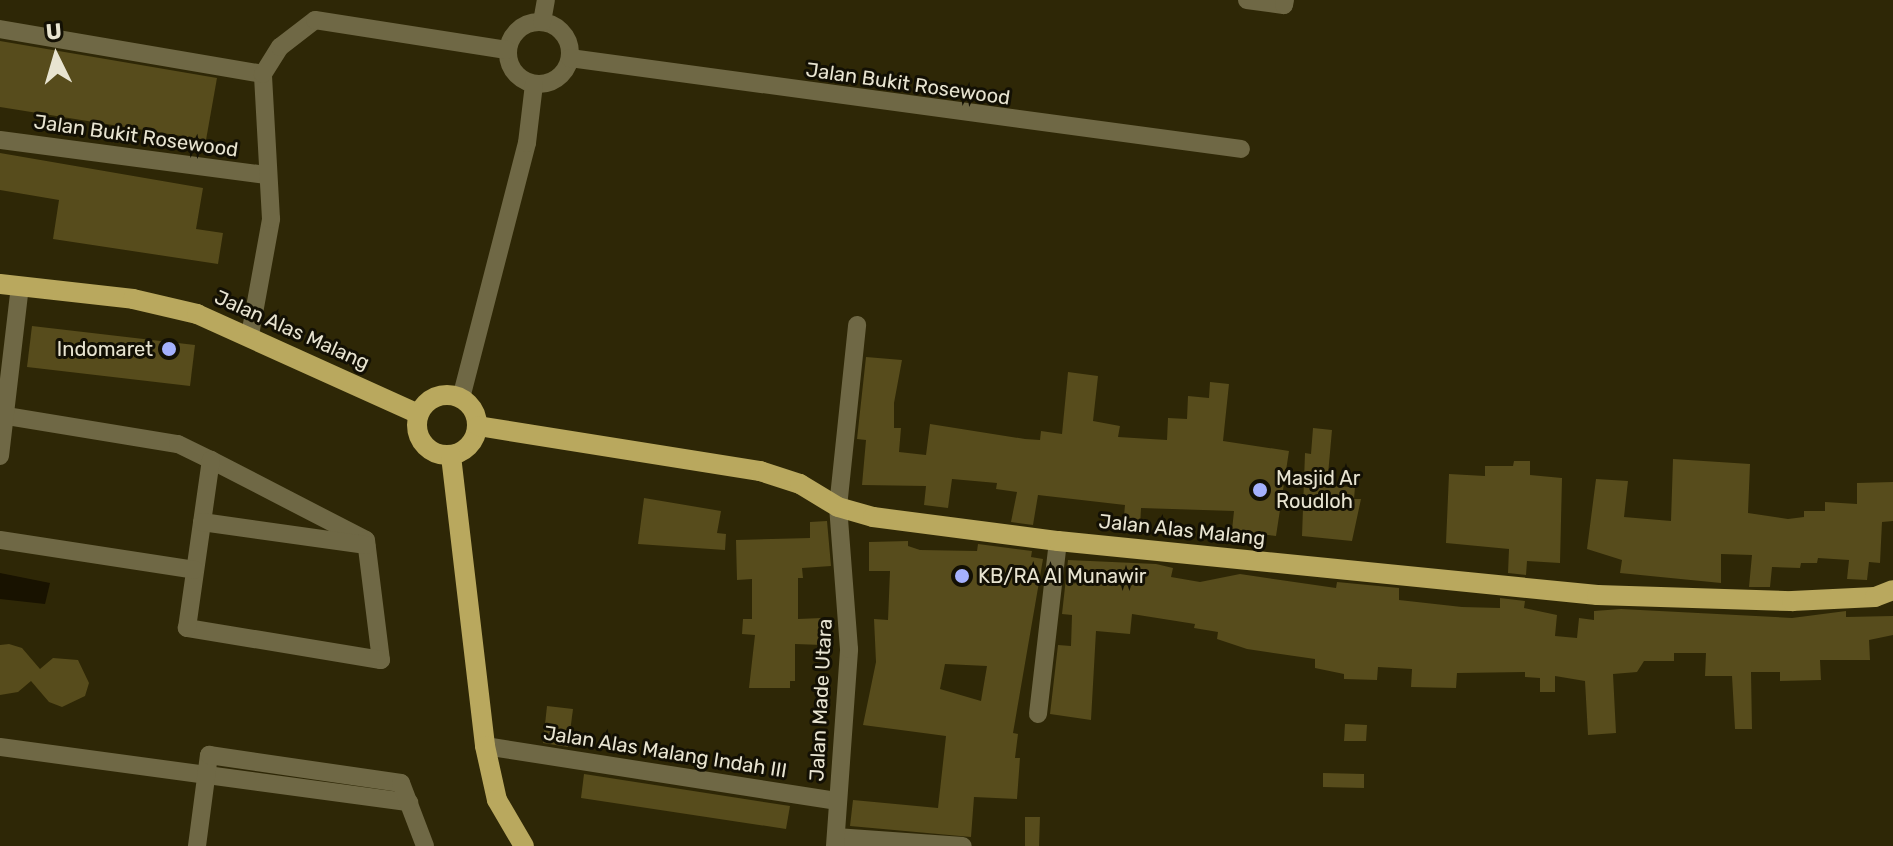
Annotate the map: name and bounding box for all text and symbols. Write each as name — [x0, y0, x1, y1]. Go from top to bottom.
north arrow — [16, 16, 96, 96]
text: U — [45, 17, 63, 46]
street label: Jalan Bukit Rosewood — [804, 58, 1012, 110]
street label: Jalan Bukit Rosewood — [32, 110, 240, 162]
street label: Jalan Alas Malang — [210, 285, 374, 375]
place label: Indomaret — [57, 337, 153, 361]
marker: Indomaret — [160, 340, 178, 358]
place label: Masjid Ar Roudloh — [1276, 466, 1361, 513]
marker: Masjid Ar Roudloh — [1251, 481, 1269, 499]
street label: Jalan Alas Malang — [1097, 509, 1267, 551]
place label: KB/RA Al Munawir — [978, 564, 1148, 588]
marker: KB/RA Al Munawir — [953, 567, 971, 585]
street label: Jalan Made Utara — [805, 618, 837, 782]
street label: Jalan Alas Malang Indah III — [541, 721, 789, 783]

